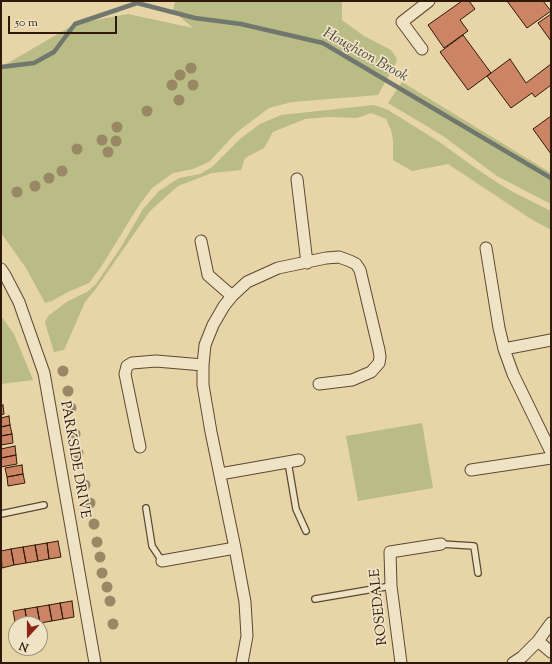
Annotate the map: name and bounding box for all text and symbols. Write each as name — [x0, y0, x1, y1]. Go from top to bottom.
scale bar — [10, 8, 119, 34]
text: 50 m — [15, 14, 38, 32]
water label: Houghton Brook — [319, 25, 411, 87]
street label: PARKSIDE DRIVE — [55, 400, 93, 520]
street label: ROSEDALE — [368, 568, 392, 646]
north arrow — [8, 616, 48, 656]
text: N — [17, 637, 31, 655]

